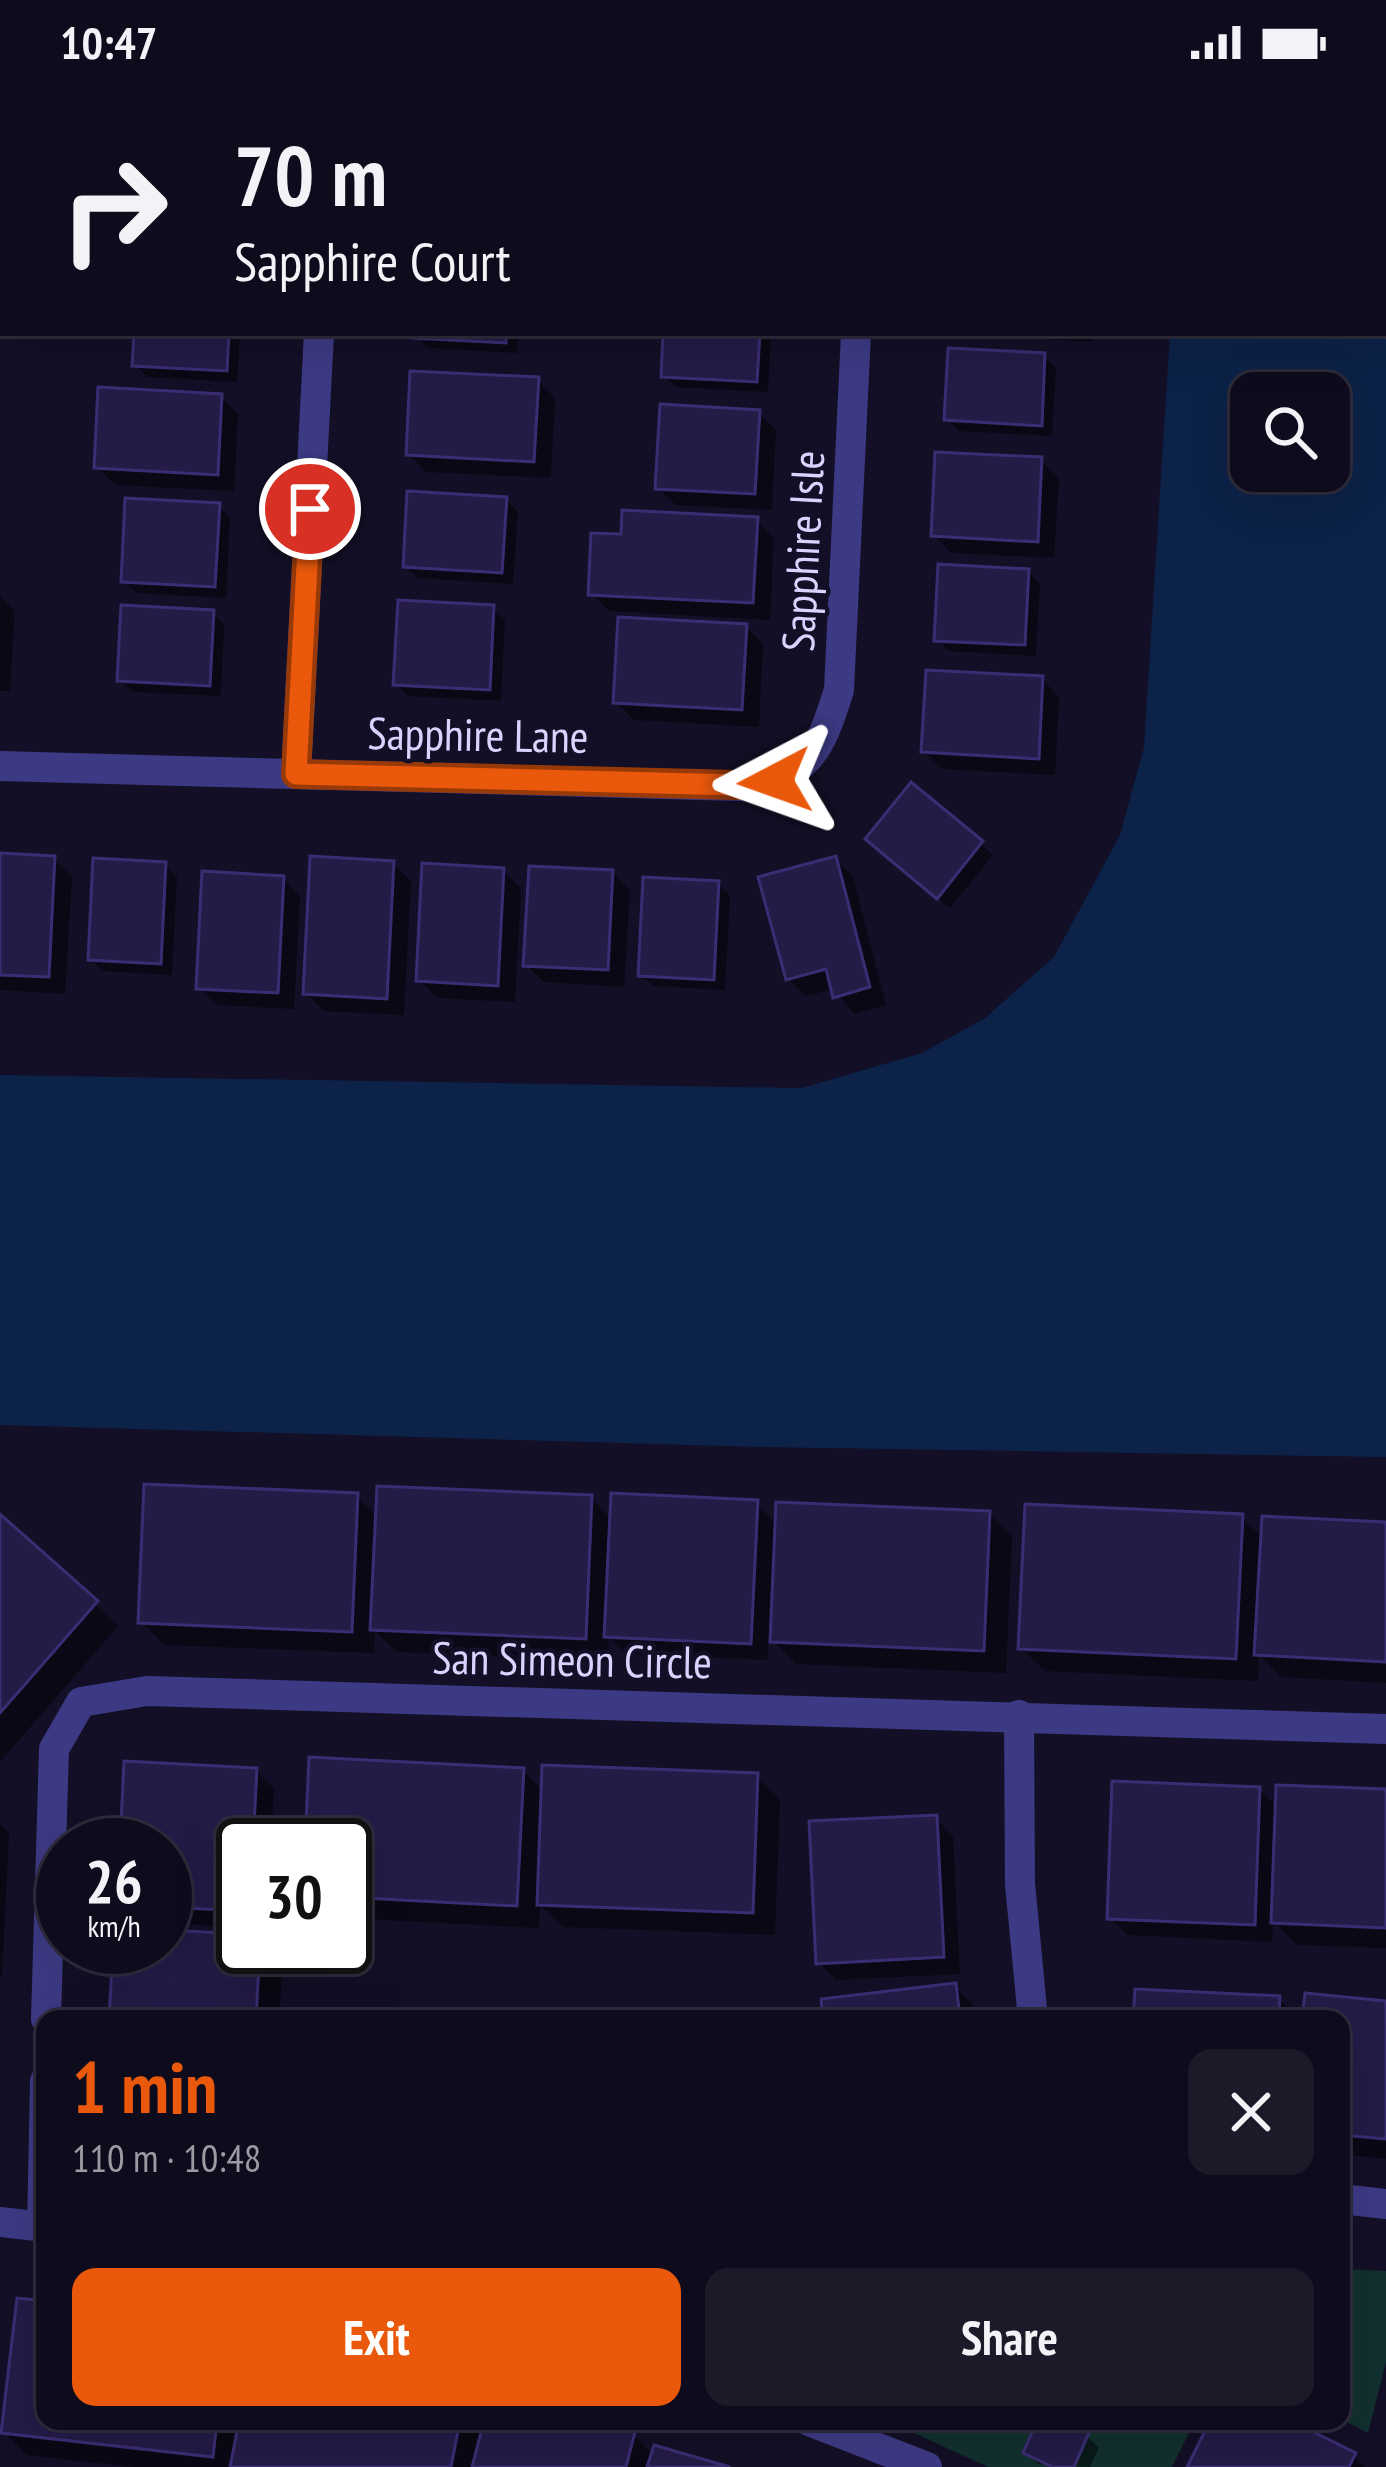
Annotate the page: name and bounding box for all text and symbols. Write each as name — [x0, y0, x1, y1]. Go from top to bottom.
text: 10:47 — [60, 13, 157, 71]
text: 70 m — [234, 120, 387, 229]
icon: right — [36, 132, 192, 288]
text: Sapphire Court — [234, 226, 511, 296]
map controls — [1230, 372, 1350, 492]
button: search — [1230, 372, 1350, 492]
street label: Sapphire Isle — [768, 449, 836, 653]
pin — [259, 458, 361, 560]
icon: arrive — [277, 476, 343, 542]
street label: Sapphire Lane — [367, 703, 589, 765]
position arrow — [712, 718, 838, 844]
street label: San Simeon Circle — [432, 1628, 712, 1690]
speed limit sign: 30 — [216, 1818, 372, 1974]
text: 26 — [85, 1842, 143, 1920]
text: km/h — [87, 1906, 141, 1945]
text: 1 min — [72, 2040, 217, 2133]
button: close — [1188, 2049, 1314, 2175]
text: 110 m · 10:48 — [72, 2132, 261, 2183]
button: Exit — [72, 2268, 681, 2406]
button: Share — [705, 2268, 1314, 2406]

